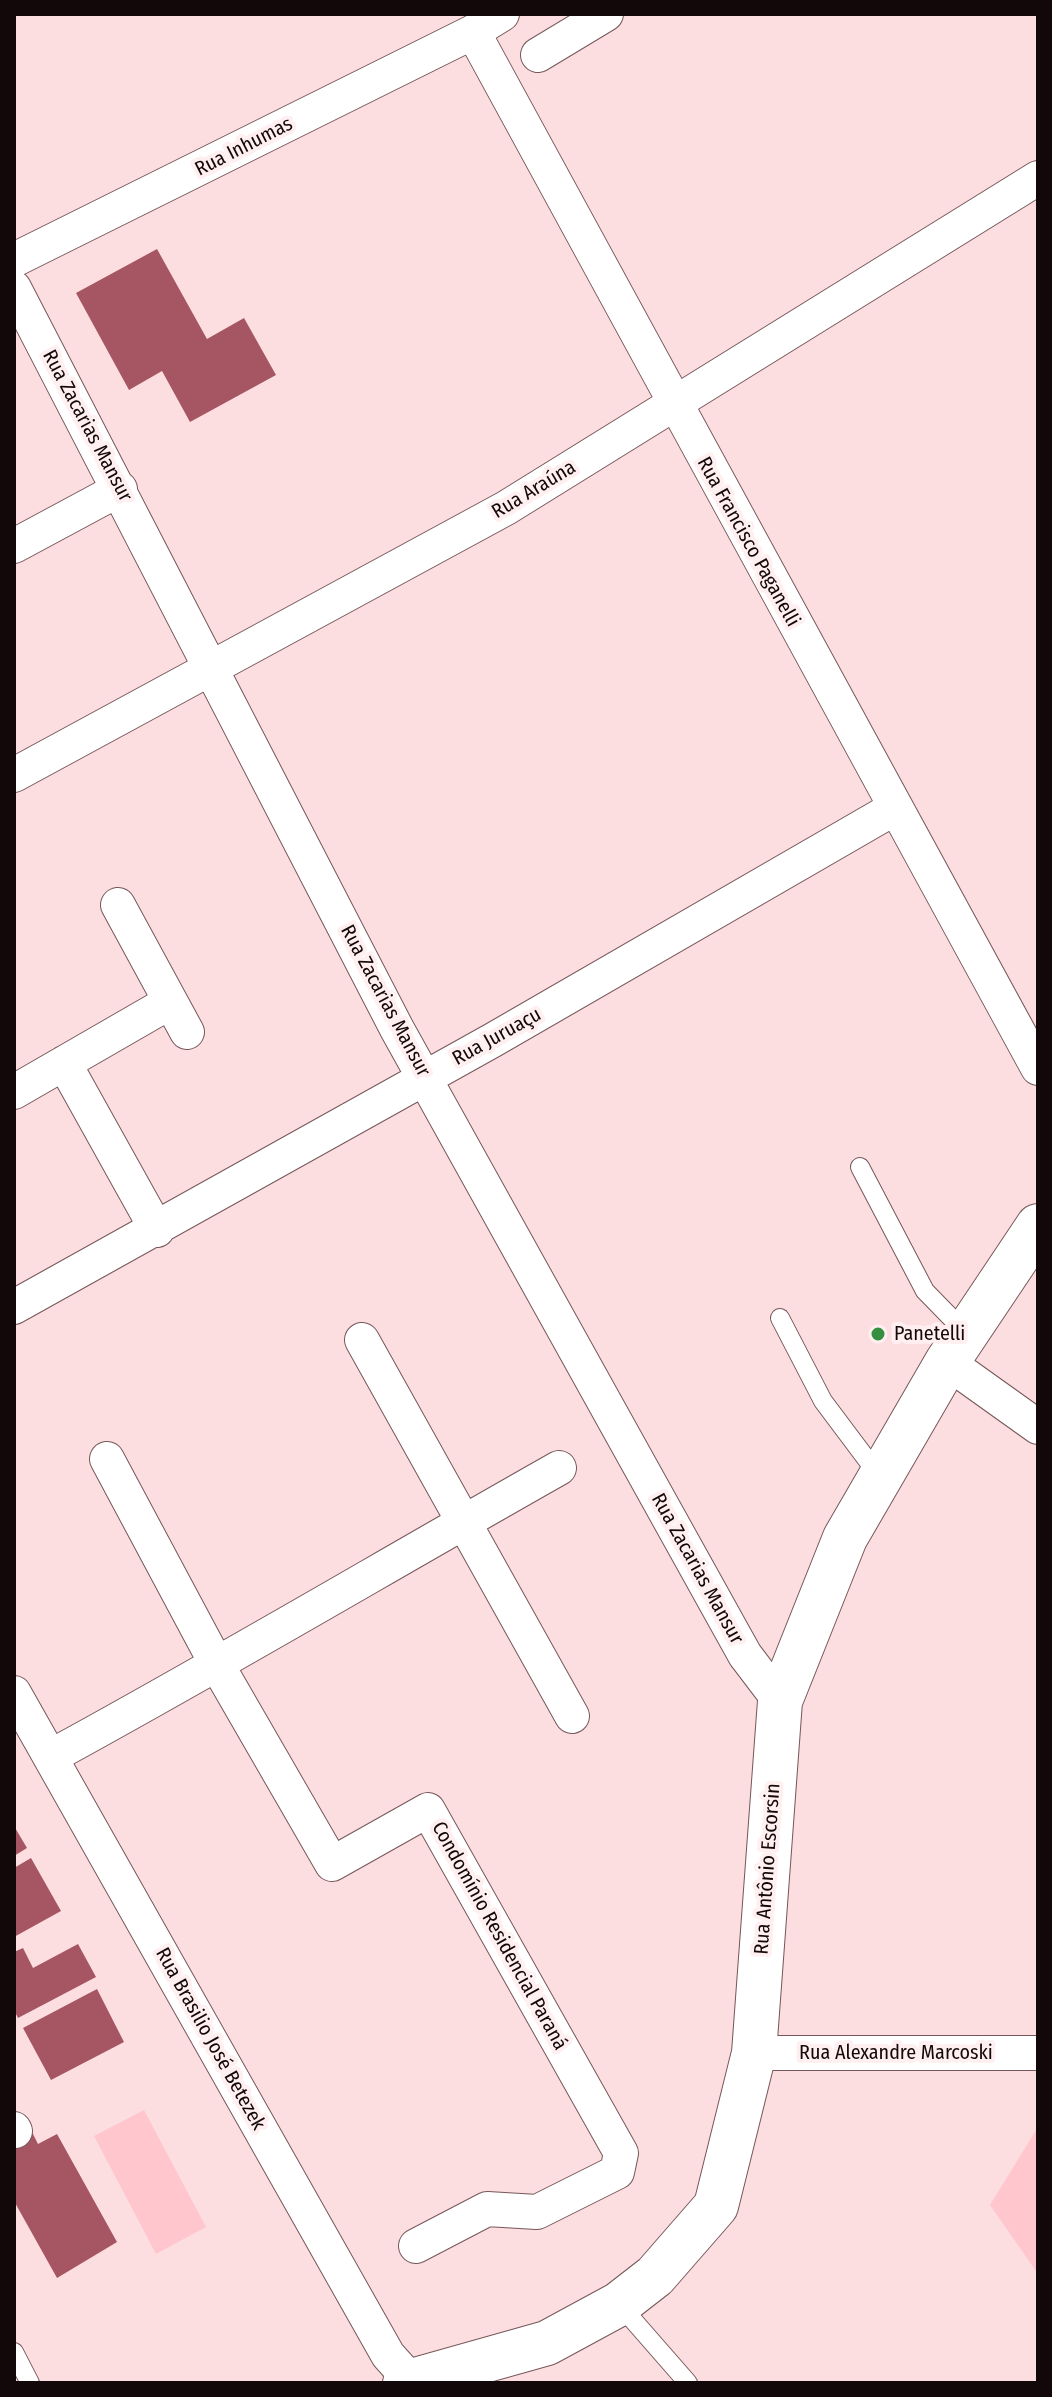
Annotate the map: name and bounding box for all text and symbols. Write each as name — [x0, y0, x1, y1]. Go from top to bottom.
street label: Rua Inhumas — [191, 112, 297, 182]
street label: Rua Zacarias Mansur — [37, 346, 137, 506]
street label: Rua Francisco Paganelli — [691, 453, 805, 631]
street label: Rua Araúna — [488, 456, 580, 524]
street label: Rua Zacarias Mansur — [335, 921, 435, 1081]
street label: Rua Juruaçu — [448, 1003, 546, 1071]
place label: Panetelli — [894, 1322, 965, 1346]
marker: Panetelli — [869, 1325, 887, 1343]
street label: Rua Zacarias Mansur — [646, 1490, 748, 1648]
street label: Rua Antônio Escorsin — [750, 1782, 786, 1956]
street label: Condomínio Residencial Paraná — [426, 1818, 572, 2054]
street label: Rua Brasilio José Betezek — [150, 1944, 270, 2134]
street label: Rua Alexandre Marcoski — [799, 2041, 993, 2065]

